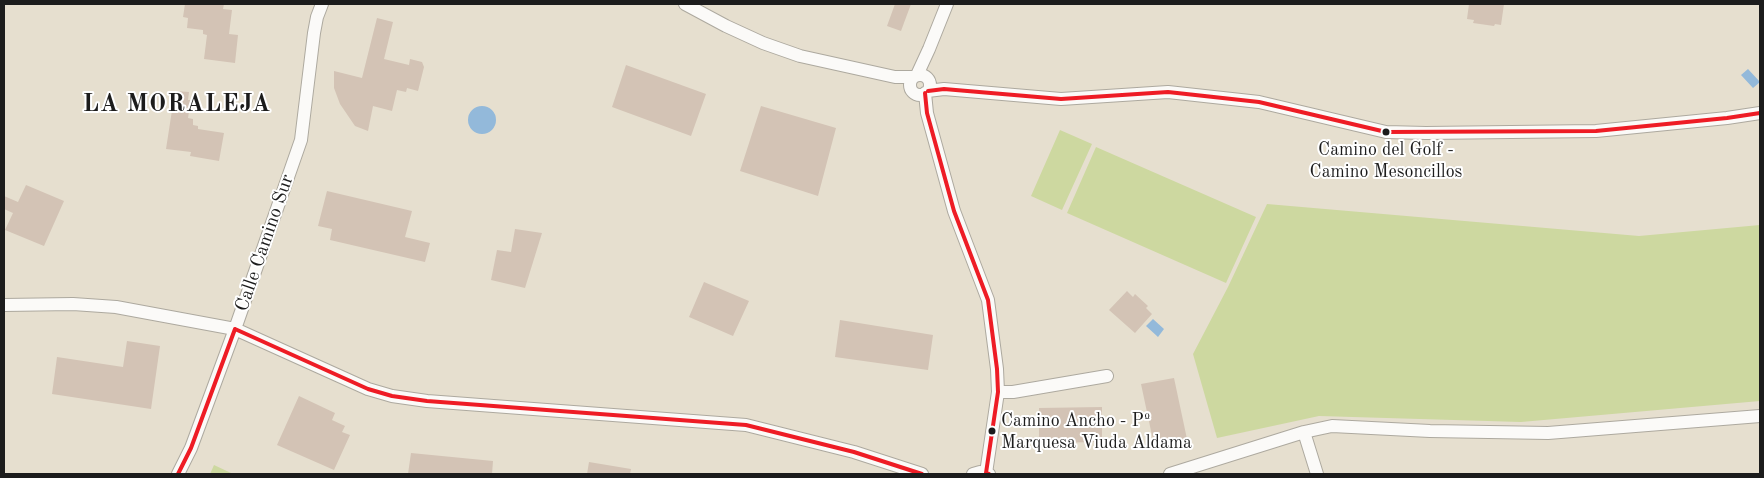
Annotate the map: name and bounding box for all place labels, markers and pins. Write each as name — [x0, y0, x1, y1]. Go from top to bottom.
marker: Camino del Golf - Camino Mesoncillos — [1381, 127, 1391, 137]
place label: Camino del Golf - Camino Mesoncillos — [1310, 139, 1462, 182]
place label: Camino Ancho - Pº Marquesa Viuda Aldama — [1001, 410, 1192, 452]
marker: Camino Ancho - Pº Marquesa Viuda Aldama — [987, 426, 997, 436]

